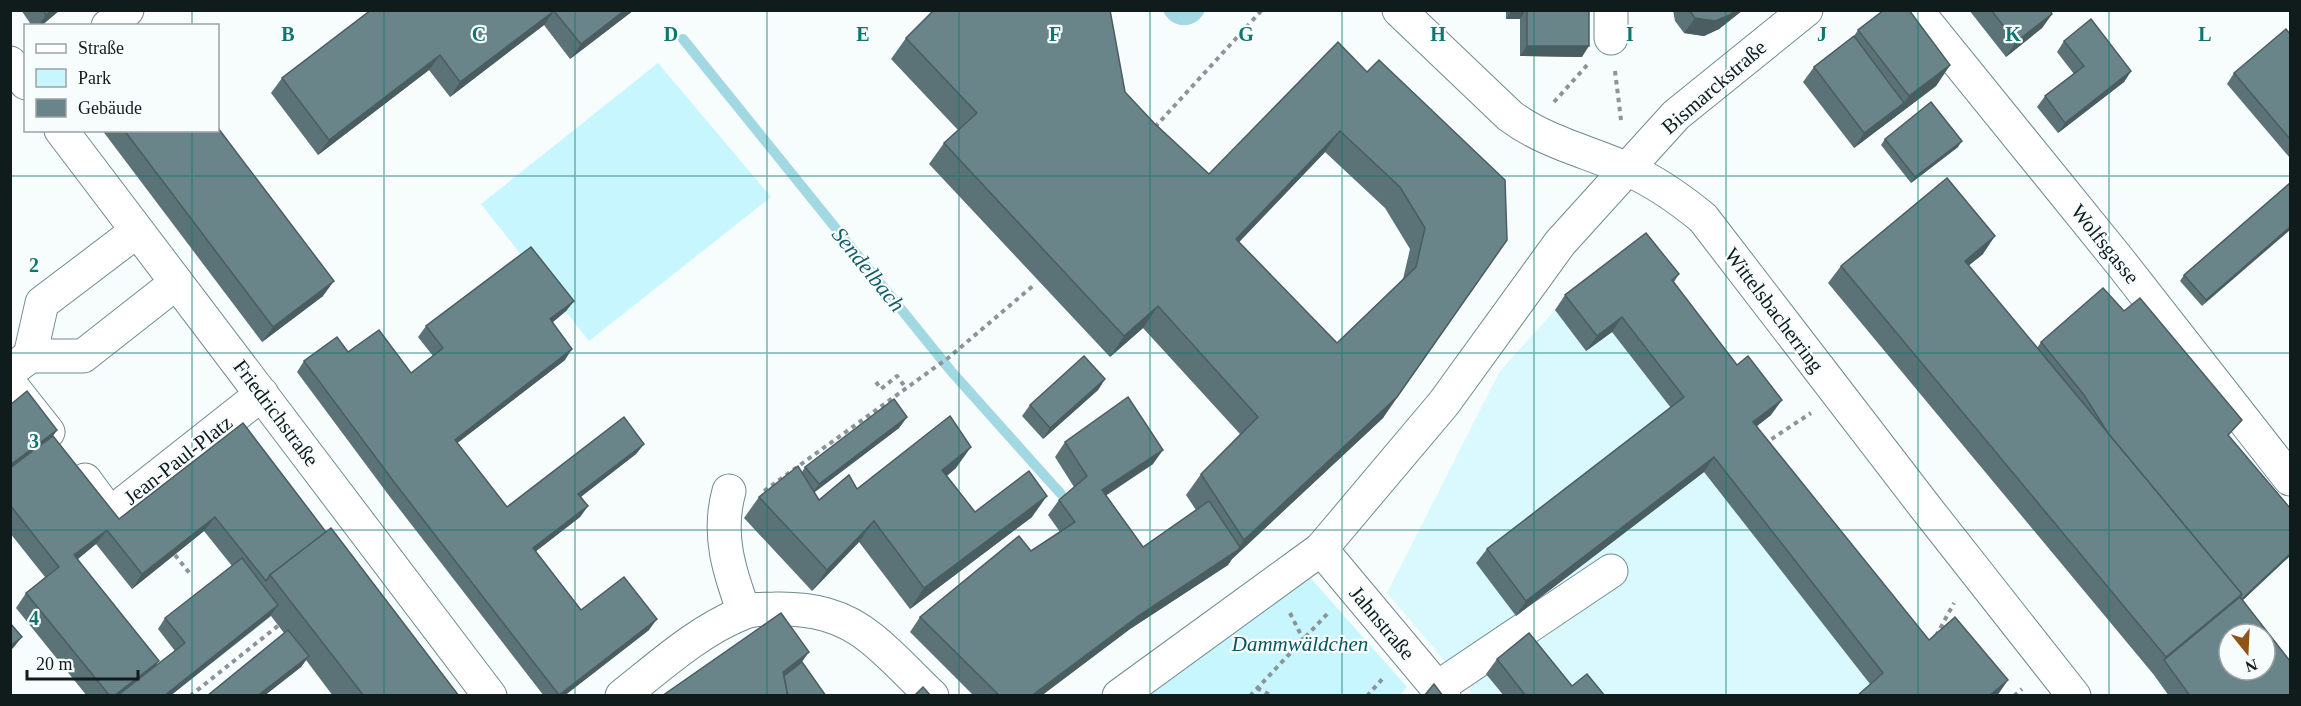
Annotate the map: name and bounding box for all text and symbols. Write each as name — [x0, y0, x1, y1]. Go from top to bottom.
text: B — [281, 23, 295, 45]
text: C — [472, 23, 486, 45]
text: D — [664, 23, 678, 45]
text: E — [856, 23, 870, 45]
text: F — [1049, 23, 1061, 45]
text: G — [1238, 23, 1254, 45]
text: H — [1430, 23, 1446, 45]
text: I — [1626, 23, 1634, 45]
text: J — [1817, 23, 1827, 45]
text: K — [2005, 23, 2021, 45]
text: L — [2198, 23, 2212, 45]
legend — [24, 24, 219, 132]
street label: Bismarckstraße — [1657, 35, 1771, 139]
text: Straße — [78, 38, 124, 58]
text: Park — [78, 68, 111, 88]
text: Gebäude — [78, 98, 142, 118]
street label: Wolfsgasse — [2066, 199, 2144, 289]
water label: Sendelbach — [827, 222, 910, 317]
street label: Wittelsbacherring — [1719, 243, 1829, 377]
text: 2 — [29, 254, 39, 276]
street label: Friedrichstraße — [228, 355, 324, 471]
street label: Jean-Paul-Platz — [119, 410, 237, 510]
text: 3 — [29, 430, 39, 452]
street label: Jahnstraße — [1344, 581, 1420, 665]
text: 4 — [29, 607, 39, 629]
north arrow — [2217, 622, 2277, 682]
park label: Dammwäldchen — [1231, 632, 1368, 656]
scale bar — [27, 643, 138, 681]
text: 20 m — [36, 654, 73, 674]
text: N — [2243, 656, 2260, 676]

